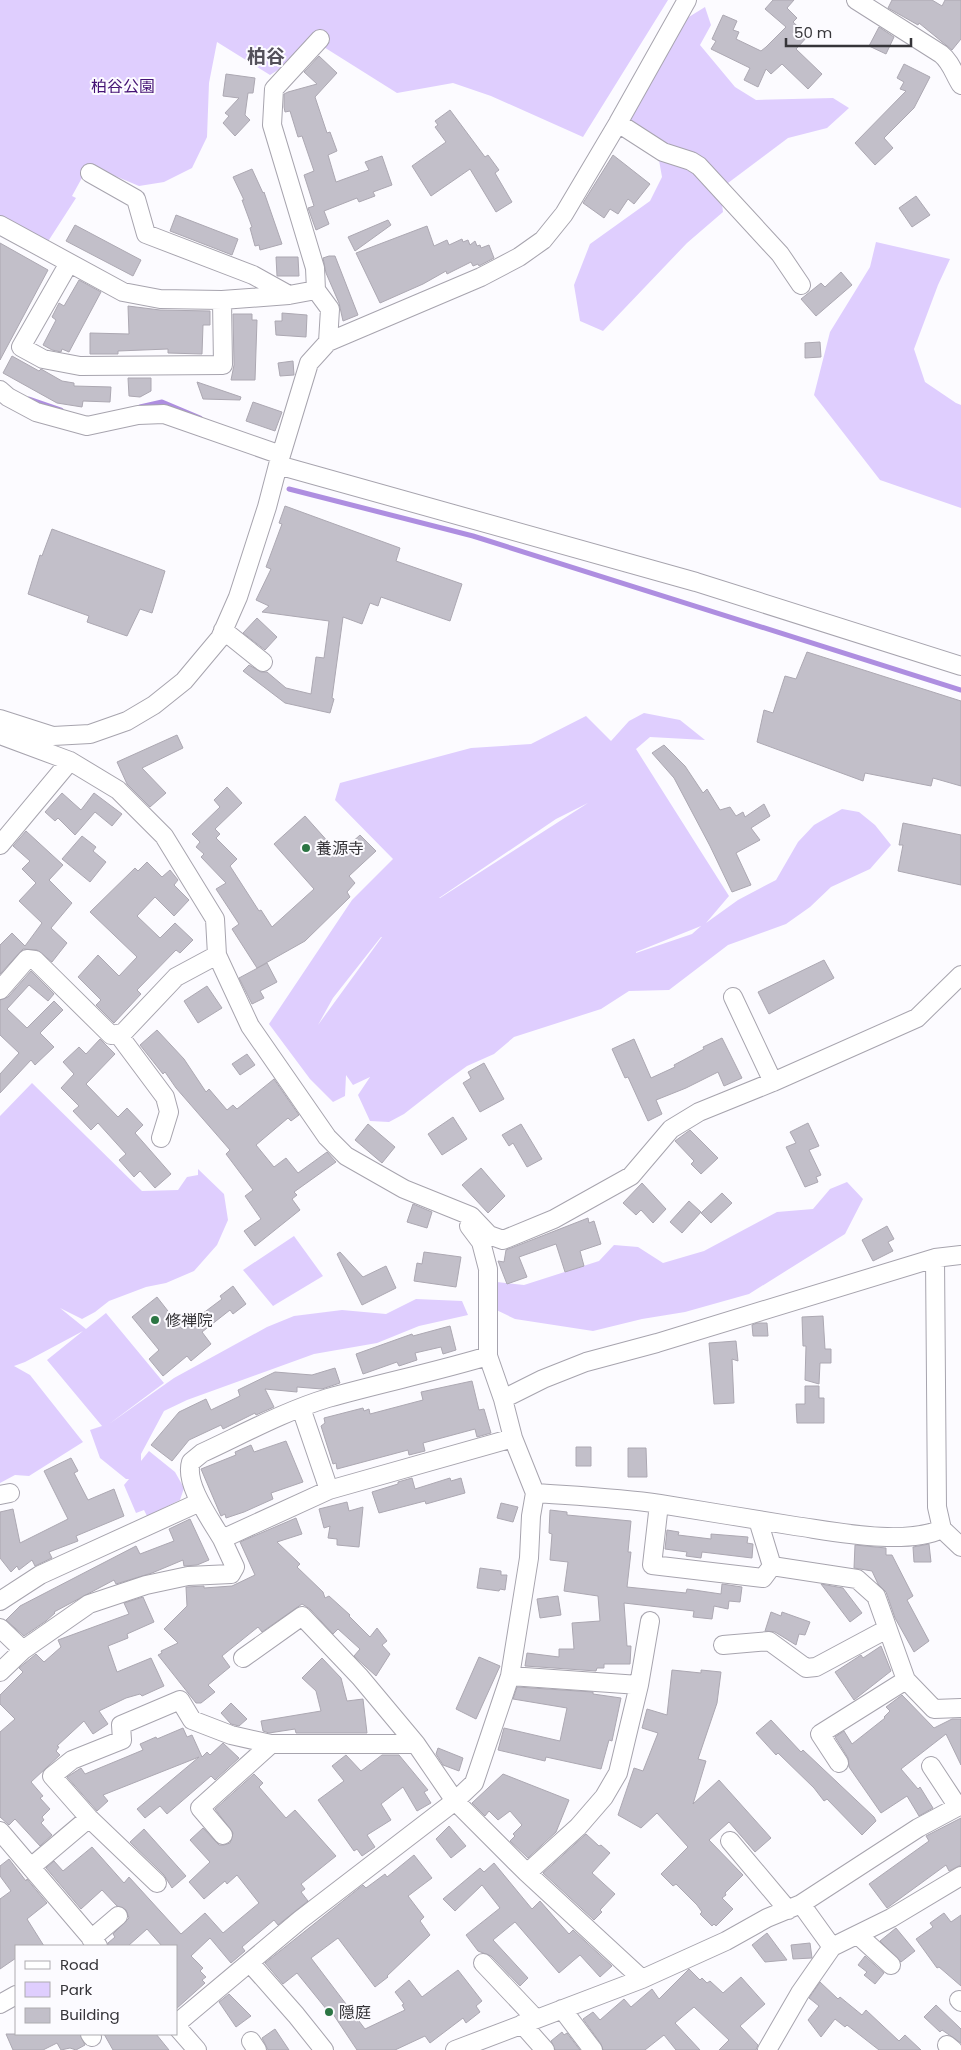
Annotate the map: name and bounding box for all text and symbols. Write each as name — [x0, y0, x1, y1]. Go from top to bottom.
scale bar — [786, 15, 911, 47]
text: 50 m — [794, 22, 832, 43]
district label: 柏谷 — [247, 43, 285, 70]
park label: 柏谷公園 — [91, 75, 155, 98]
place label: 養源寺 — [316, 837, 364, 860]
marker: 養源寺 — [300, 842, 312, 854]
place label: 修禅院 — [165, 1309, 213, 1332]
marker: 修禅院 — [149, 1314, 161, 1326]
legend — [15, 1945, 178, 2035]
text: Road — [60, 1954, 99, 1975]
text: Park — [60, 1979, 92, 2000]
place label: 隠庭 — [339, 2001, 371, 2024]
text: Building — [60, 2004, 120, 2025]
marker: 隠庭 — [323, 2006, 335, 2018]

